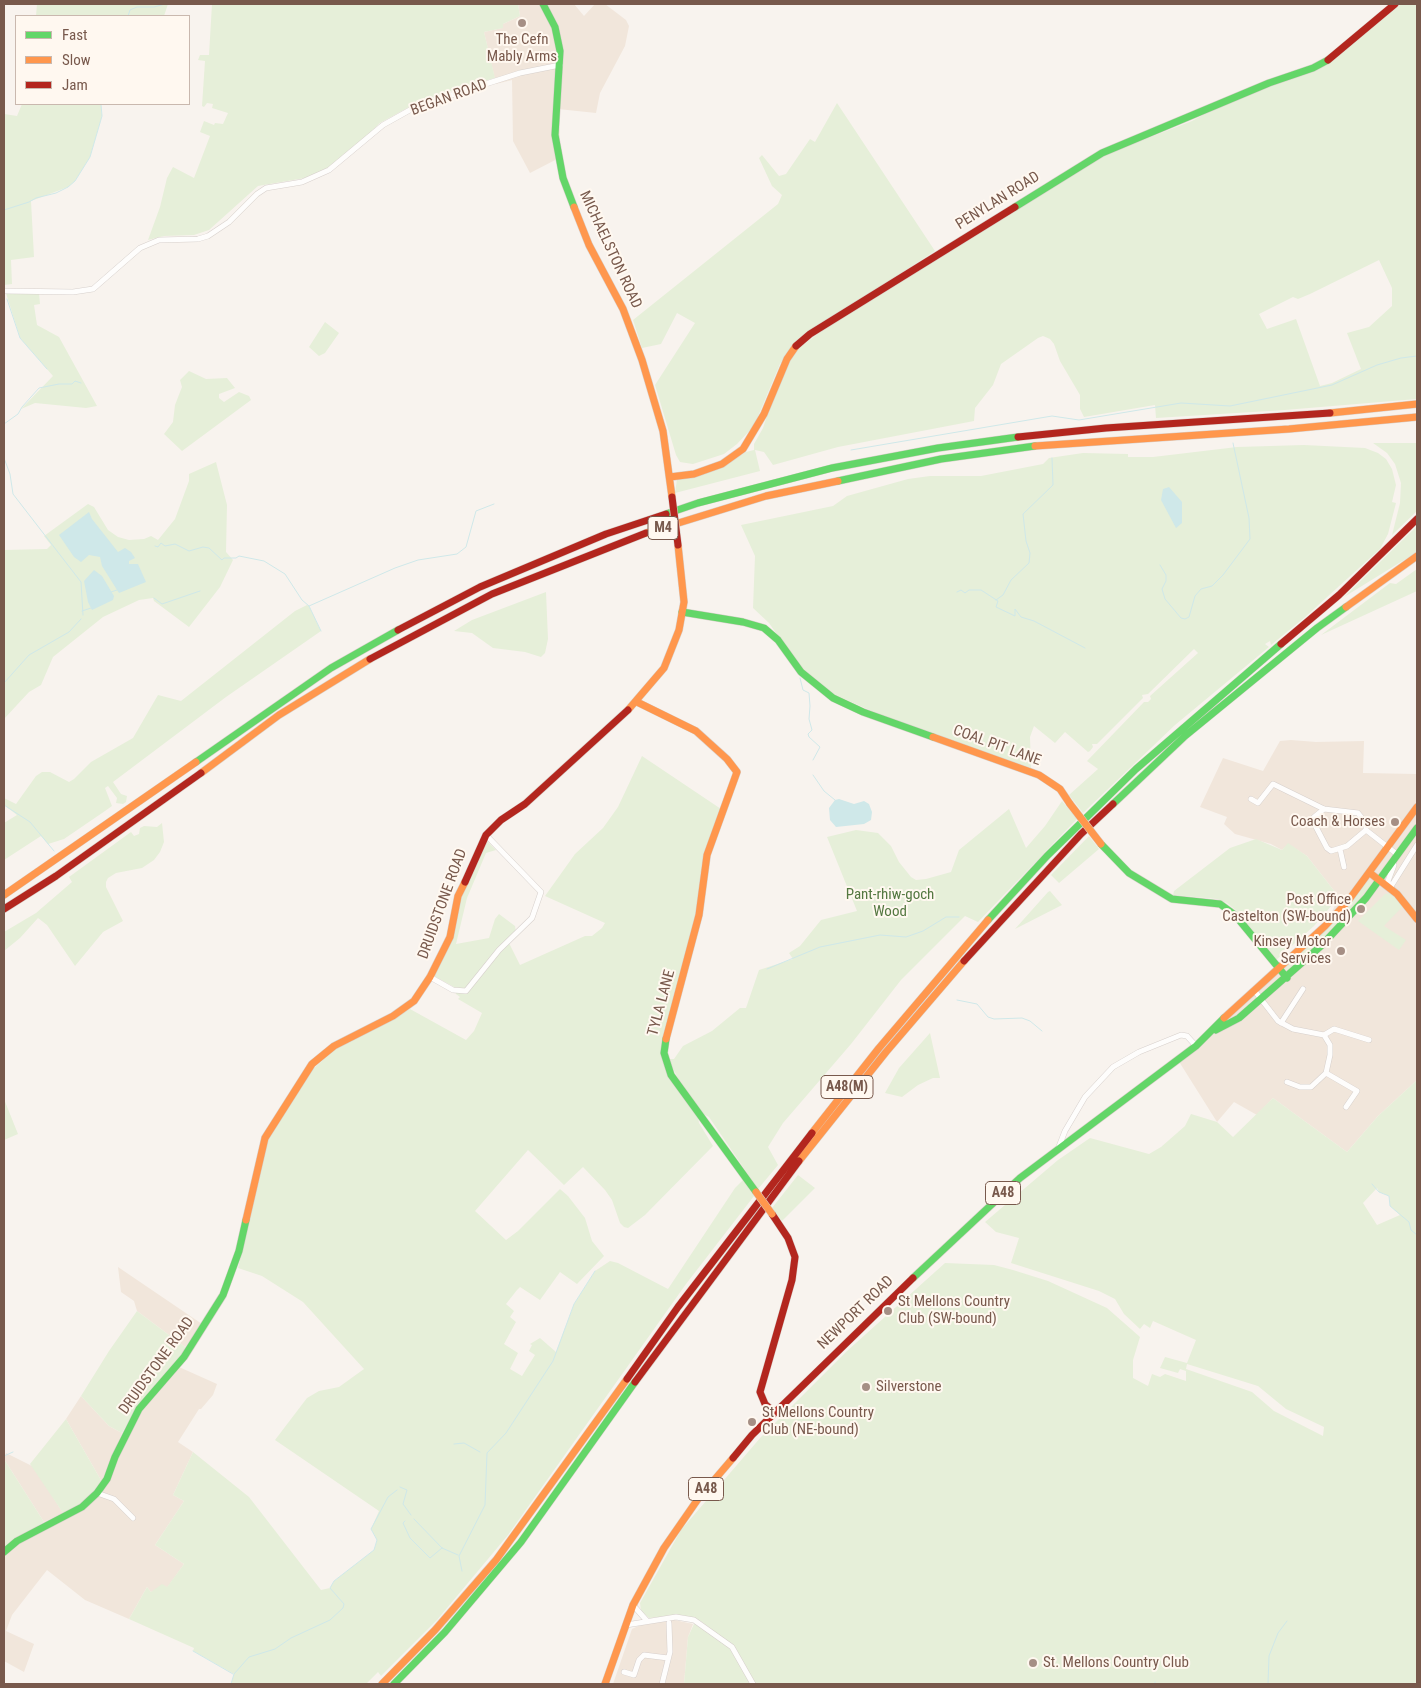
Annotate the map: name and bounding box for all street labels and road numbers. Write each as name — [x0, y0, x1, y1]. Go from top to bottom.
street label: BEGAN ROAD — [408, 76, 490, 120]
street label: PENYLAN ROAD — [953, 168, 1043, 234]
street label: MICHAELSTON ROAD — [575, 188, 645, 312]
road number: M4 — [648, 516, 678, 540]
street label: COAL PIT LANE — [951, 722, 1043, 770]
street label: DRUIDSTONE ROAD — [415, 846, 471, 962]
street label: TYLA LANE — [645, 968, 679, 1038]
road number: A48(M) — [821, 1076, 873, 1098]
road number: A48 — [986, 1182, 1020, 1204]
street label: NEWPORT ROAD — [814, 1272, 898, 1354]
street label: DRUIDSTONE ROAD — [116, 1314, 198, 1418]
road number: A48 — [688, 1478, 724, 1500]

